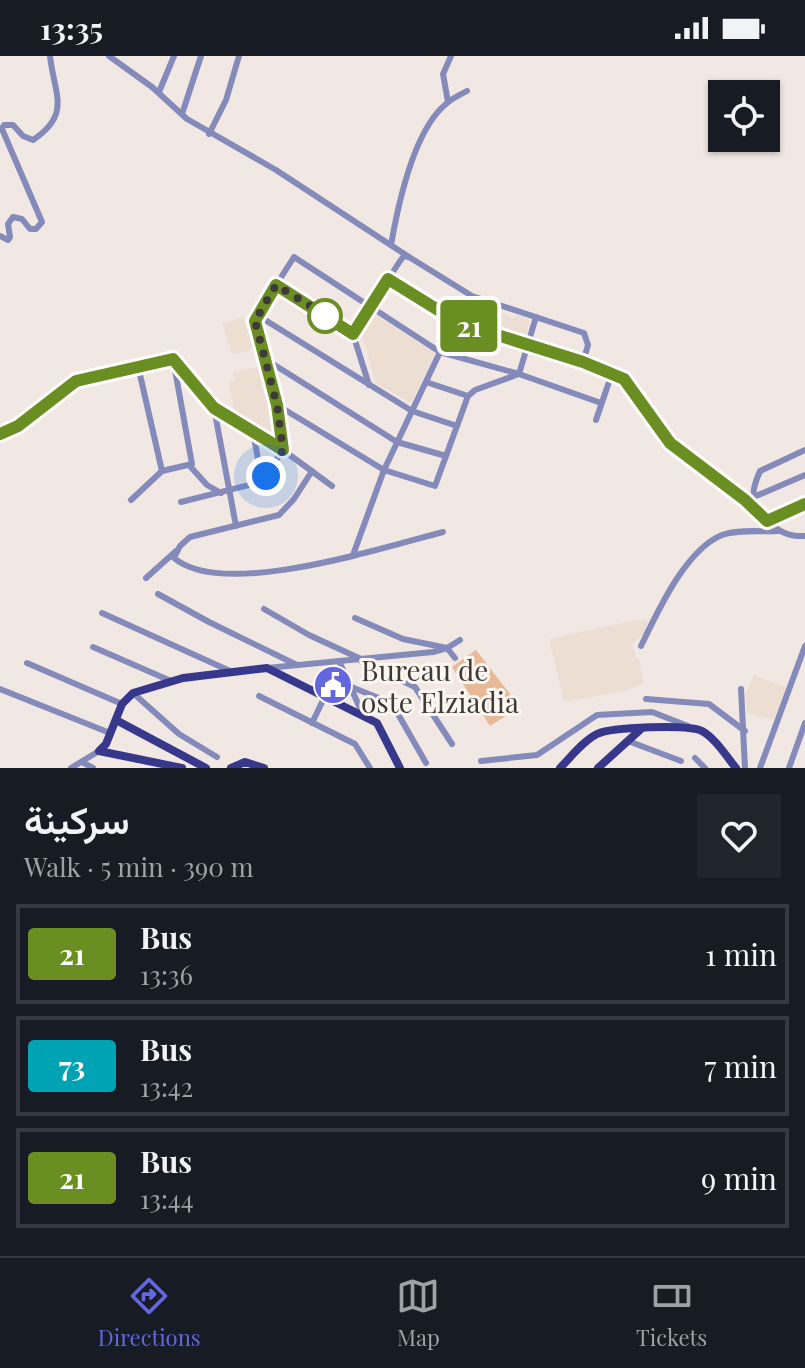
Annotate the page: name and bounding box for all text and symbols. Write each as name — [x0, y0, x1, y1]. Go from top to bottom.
text: 13:35 — [40, 8, 103, 48]
map controls — [708, 80, 780, 152]
button: locate — [708, 80, 780, 152]
unlabelled marker — [308, 299, 342, 333]
line badge: 21 — [433, 300, 505, 352]
text: 21 — [456, 307, 482, 344]
your location — [246, 456, 286, 496]
place label: Bureau de oste Elziadia — [361, 651, 519, 720]
public building icon: Bureau de oste Elziadia — [312, 664, 354, 706]
text: سركينة — [24, 793, 130, 844]
button: heart — [697, 794, 781, 878]
text: Walk · 5 min · 390 m — [24, 849, 253, 884]
text: Bus — [140, 917, 192, 957]
text: 1 min — [705, 934, 777, 974]
text: 21 — [59, 935, 85, 972]
text: 13:36 — [140, 957, 193, 992]
text: Bus — [140, 1029, 192, 1069]
text: 7 min — [704, 1046, 777, 1086]
text: 73 — [59, 1047, 85, 1084]
text: 13:42 — [140, 1069, 193, 1104]
text: Bus — [140, 1141, 192, 1181]
text: 9 min — [701, 1158, 777, 1198]
text: 21 — [59, 1159, 85, 1196]
text: 13:44 — [140, 1181, 194, 1216]
tab: Directions — [98, 1274, 201, 1352]
tab: Map — [396, 1274, 440, 1352]
tab: Tickets — [636, 1274, 707, 1352]

